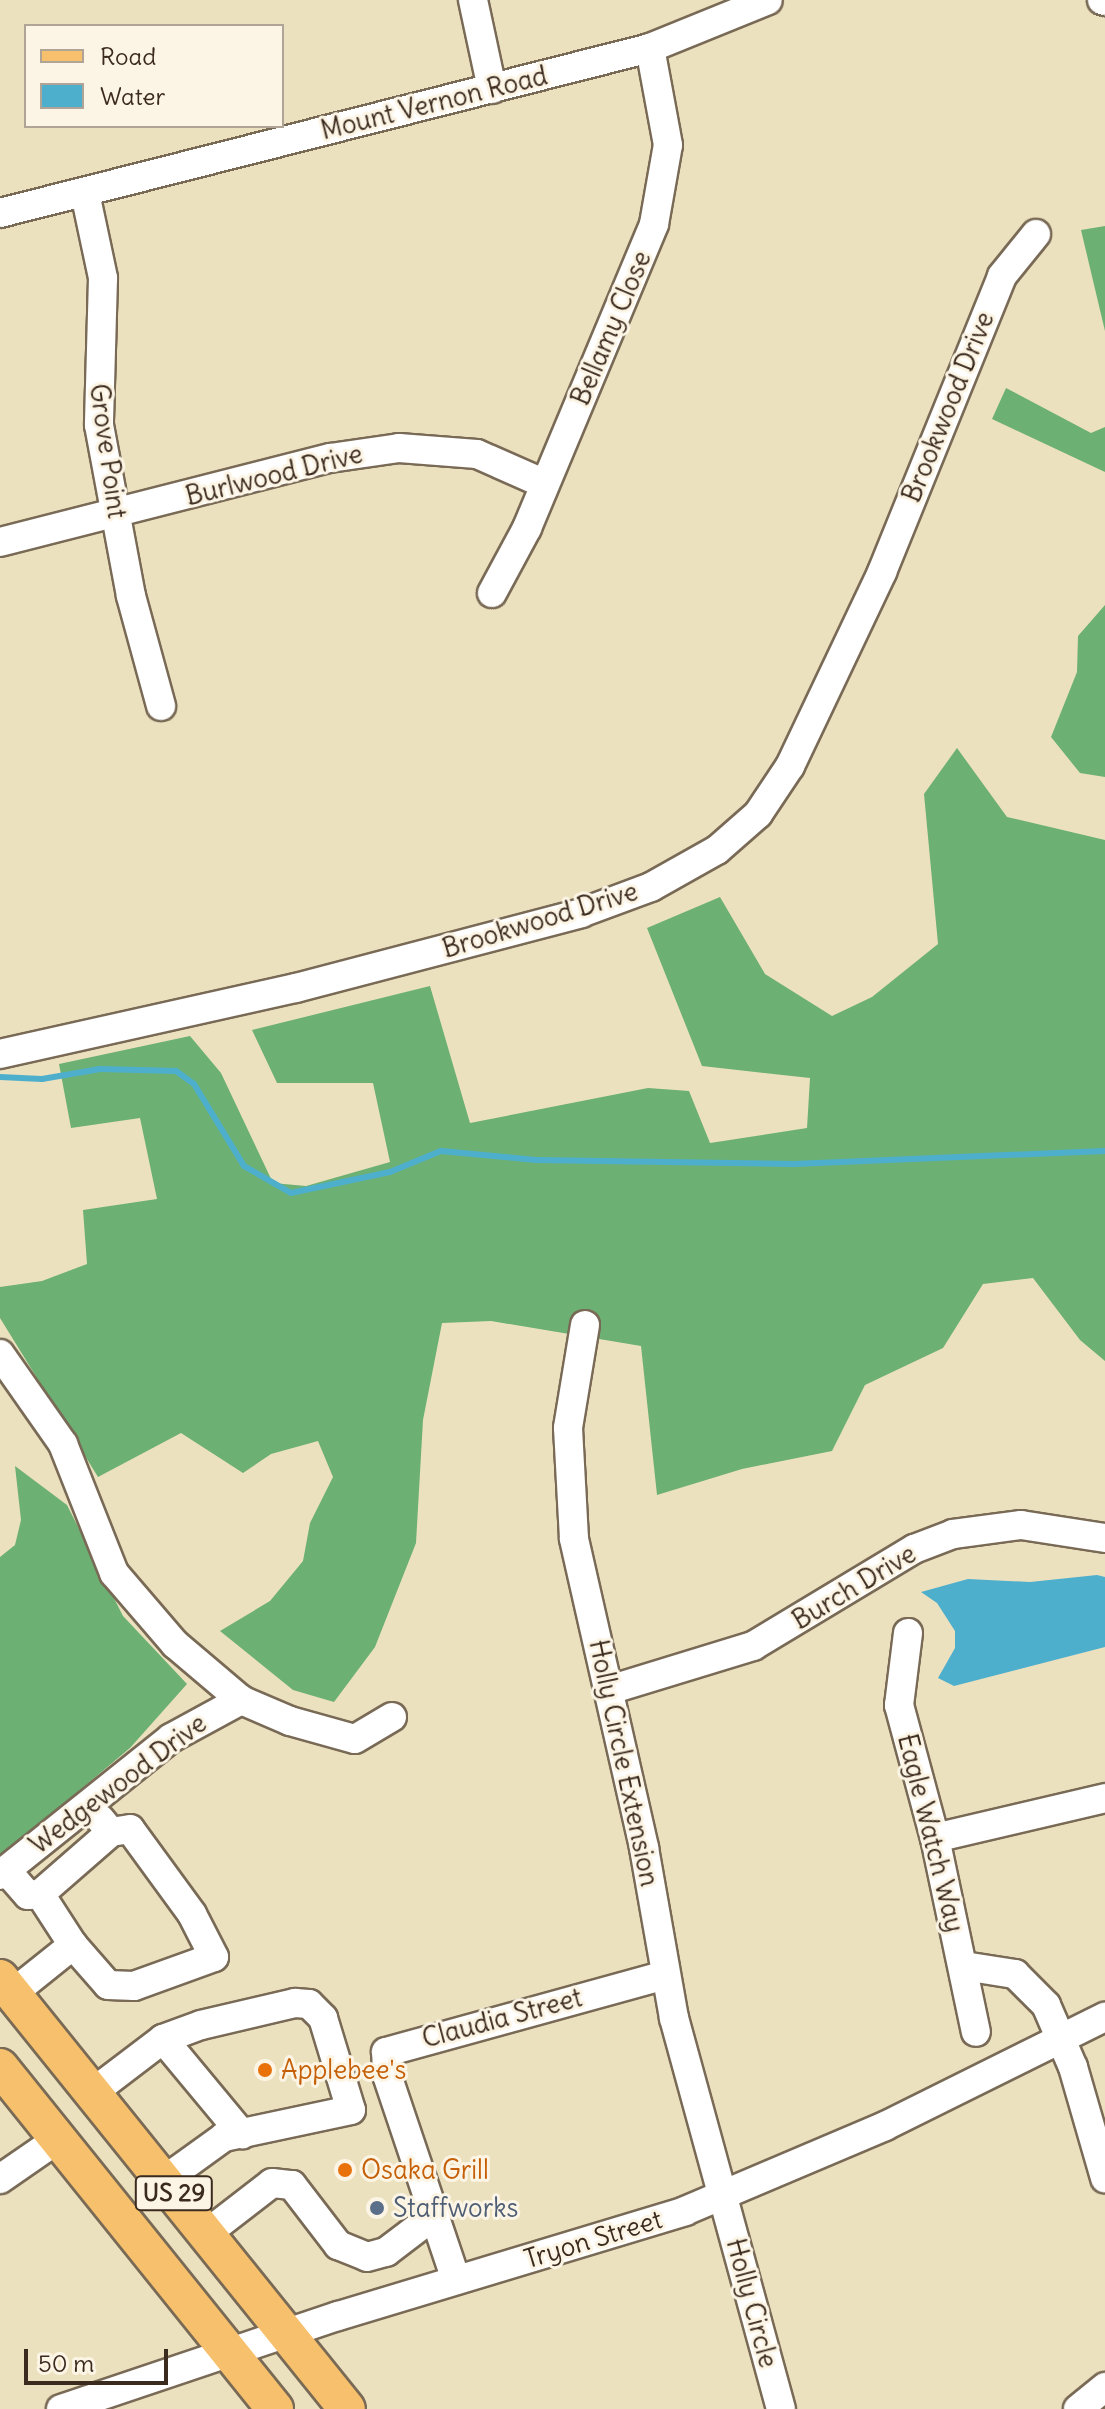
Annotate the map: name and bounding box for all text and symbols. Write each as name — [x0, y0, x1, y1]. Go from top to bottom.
legend — [24, 24, 284, 128]
text: Road — [100, 41, 156, 71]
street label: Mount Vernon Road — [318, 60, 550, 146]
text: Water — [100, 81, 165, 111]
street label: Bellamy Close — [564, 246, 658, 410]
street label: Brookwood Drive — [896, 307, 1000, 507]
street label: Grove Point — [83, 382, 133, 520]
street label: Burlwood Drive — [182, 438, 366, 512]
street label: Brookwood Drive — [439, 875, 641, 965]
street label: Burch Drive — [787, 1538, 921, 1636]
street label: Holly Circle Extension — [583, 1637, 665, 1889]
street label: Wedgewood Drive — [24, 1707, 212, 1861]
street label: Eagle Watch Way — [891, 1731, 971, 1935]
street label: Claudia Street — [419, 1982, 585, 2054]
place label: Applebee's — [281, 2054, 406, 2086]
marker: Applebee's — [256, 2061, 274, 2079]
place label: Osaka Grill — [361, 2154, 489, 2186]
marker: Osaka Grill — [336, 2161, 354, 2179]
road number: US 29 — [134, 2173, 214, 2213]
place label: Staffworks — [393, 2192, 518, 2224]
marker: Staffworks — [368, 2199, 386, 2217]
street label: Tryon Street — [520, 2203, 666, 2275]
street label: Holly Circle — [720, 2235, 784, 2371]
scale bar — [28, 2333, 172, 2383]
text: 50 m — [38, 2348, 94, 2378]

